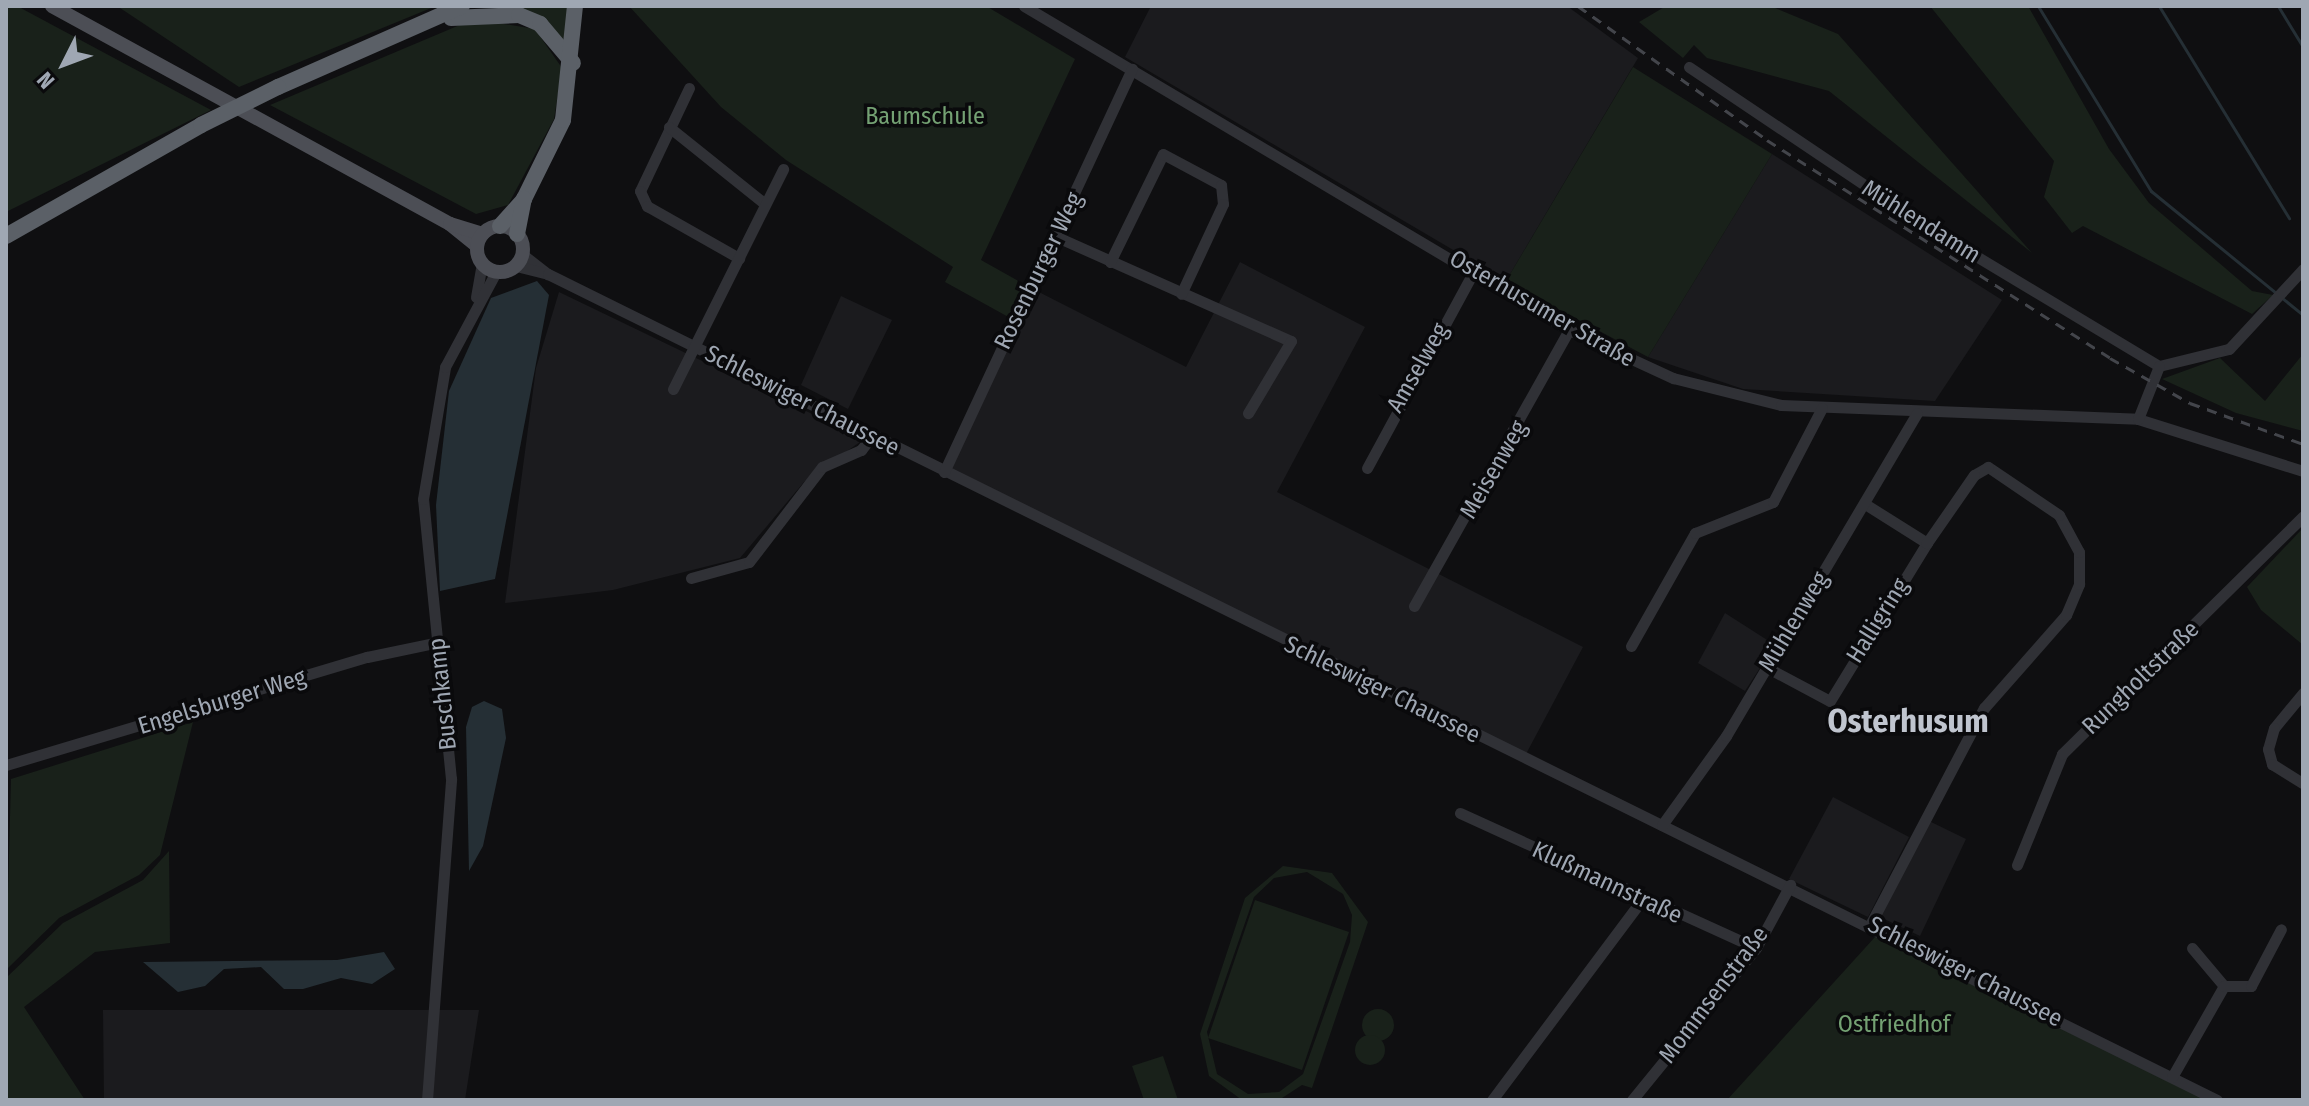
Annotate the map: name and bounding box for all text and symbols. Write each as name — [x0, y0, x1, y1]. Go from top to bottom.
north arrow — [24, 24, 104, 104]
text: N — [31, 66, 60, 94]
park label: Baumschule — [865, 103, 985, 131]
street label: Mühlendamm — [1856, 174, 1986, 270]
street label: Rosenburger Weg — [989, 188, 1089, 354]
street label: Osterhusumer Straße — [1444, 244, 1640, 374]
street label: Amselweg — [1381, 318, 1455, 418]
street label: Schleswiger Chaussee — [700, 340, 904, 462]
street label: Meisenweg — [1454, 416, 1534, 524]
street label: Mühlenweg — [1753, 567, 1835, 677]
street label: Halligring — [1841, 573, 1915, 669]
street label: Rungholtstraße — [2077, 615, 2205, 741]
street label: Schleswiger Chaussee — [1279, 630, 1485, 750]
street label: Buschkamp — [423, 636, 463, 752]
street label: Engelsburger Weg — [135, 663, 309, 741]
district label: Osterhusum — [1827, 702, 1989, 740]
street label: Klußmannstraße — [1527, 836, 1687, 930]
street label: Schleswiger Chaussee — [1863, 911, 2067, 1033]
street label: Mommsenstraße — [1653, 921, 1775, 1069]
park label: Ostfriedhof — [1838, 1011, 1950, 1039]

